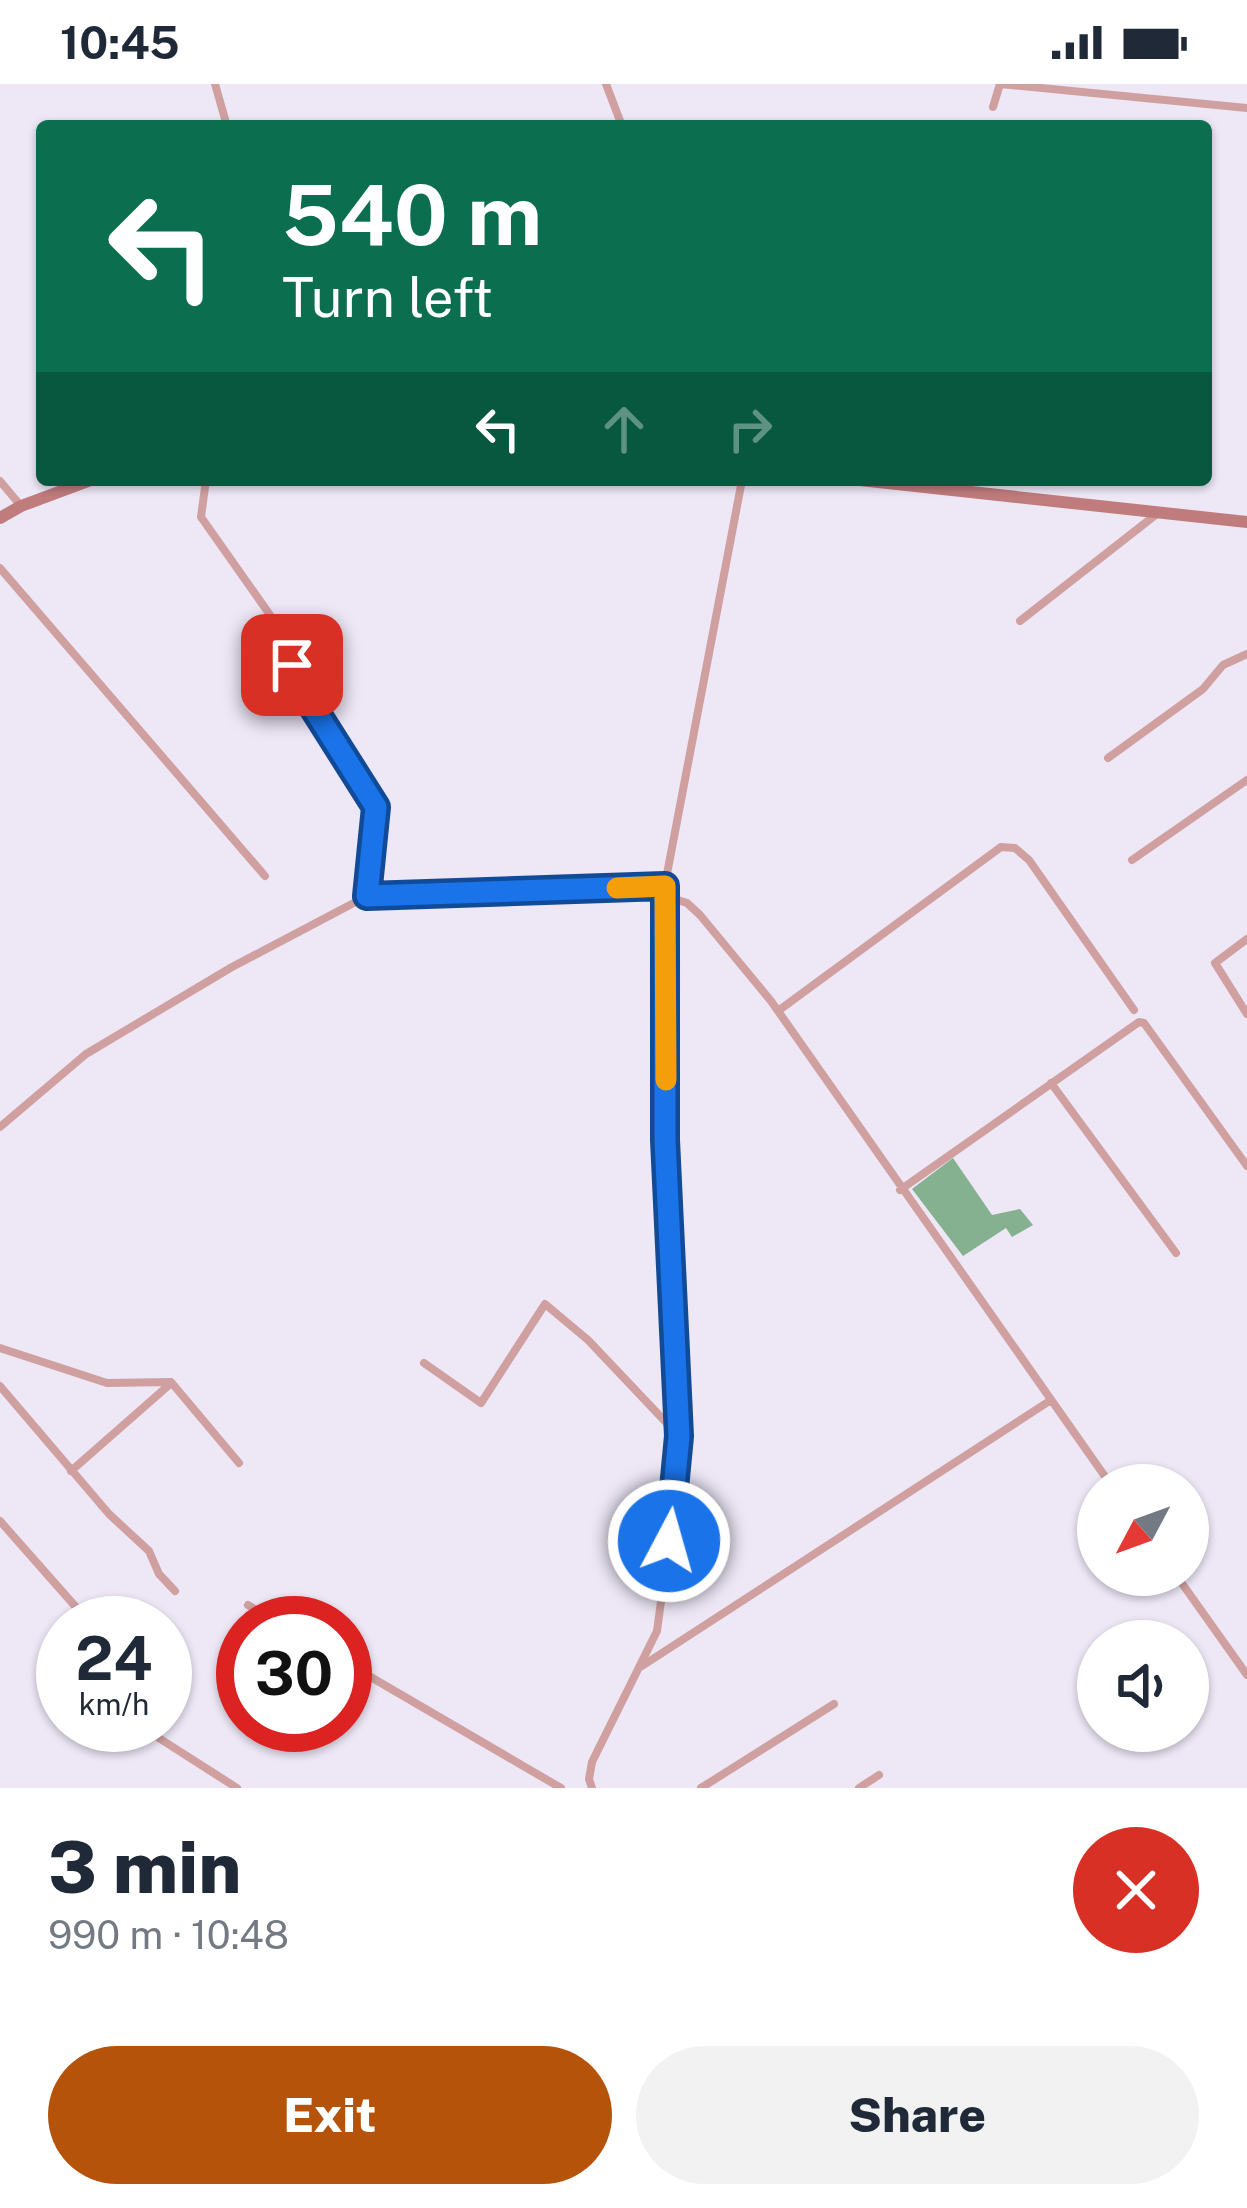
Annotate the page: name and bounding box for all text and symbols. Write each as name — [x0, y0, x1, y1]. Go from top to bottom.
text: 10:45 — [60, 16, 180, 69]
text: 540 m — [282, 165, 542, 264]
icon: left — [84, 168, 240, 324]
text: Turn left — [282, 266, 493, 329]
icon: left — [465, 396, 531, 462]
icon: ahead — [591, 396, 657, 462]
icon: right — [717, 396, 783, 462]
pin — [241, 614, 343, 716]
icon: arrive — [259, 632, 325, 698]
north arrow — [1077, 1464, 1209, 1596]
map controls — [1077, 1464, 1209, 1752]
position arrow — [606, 1478, 732, 1604]
speed limit sign: 30 — [216, 1596, 372, 1752]
button: sound — [1077, 1620, 1209, 1752]
text: 24 — [75, 1623, 153, 1694]
text: km/h — [79, 1686, 149, 1722]
text: 3 min — [48, 1825, 241, 1909]
button: close — [1073, 1827, 1199, 1953]
text: 990 m · 10:48 — [48, 1912, 289, 1958]
button: Exit — [48, 2046, 612, 2184]
button: Share — [636, 2046, 1199, 2184]

